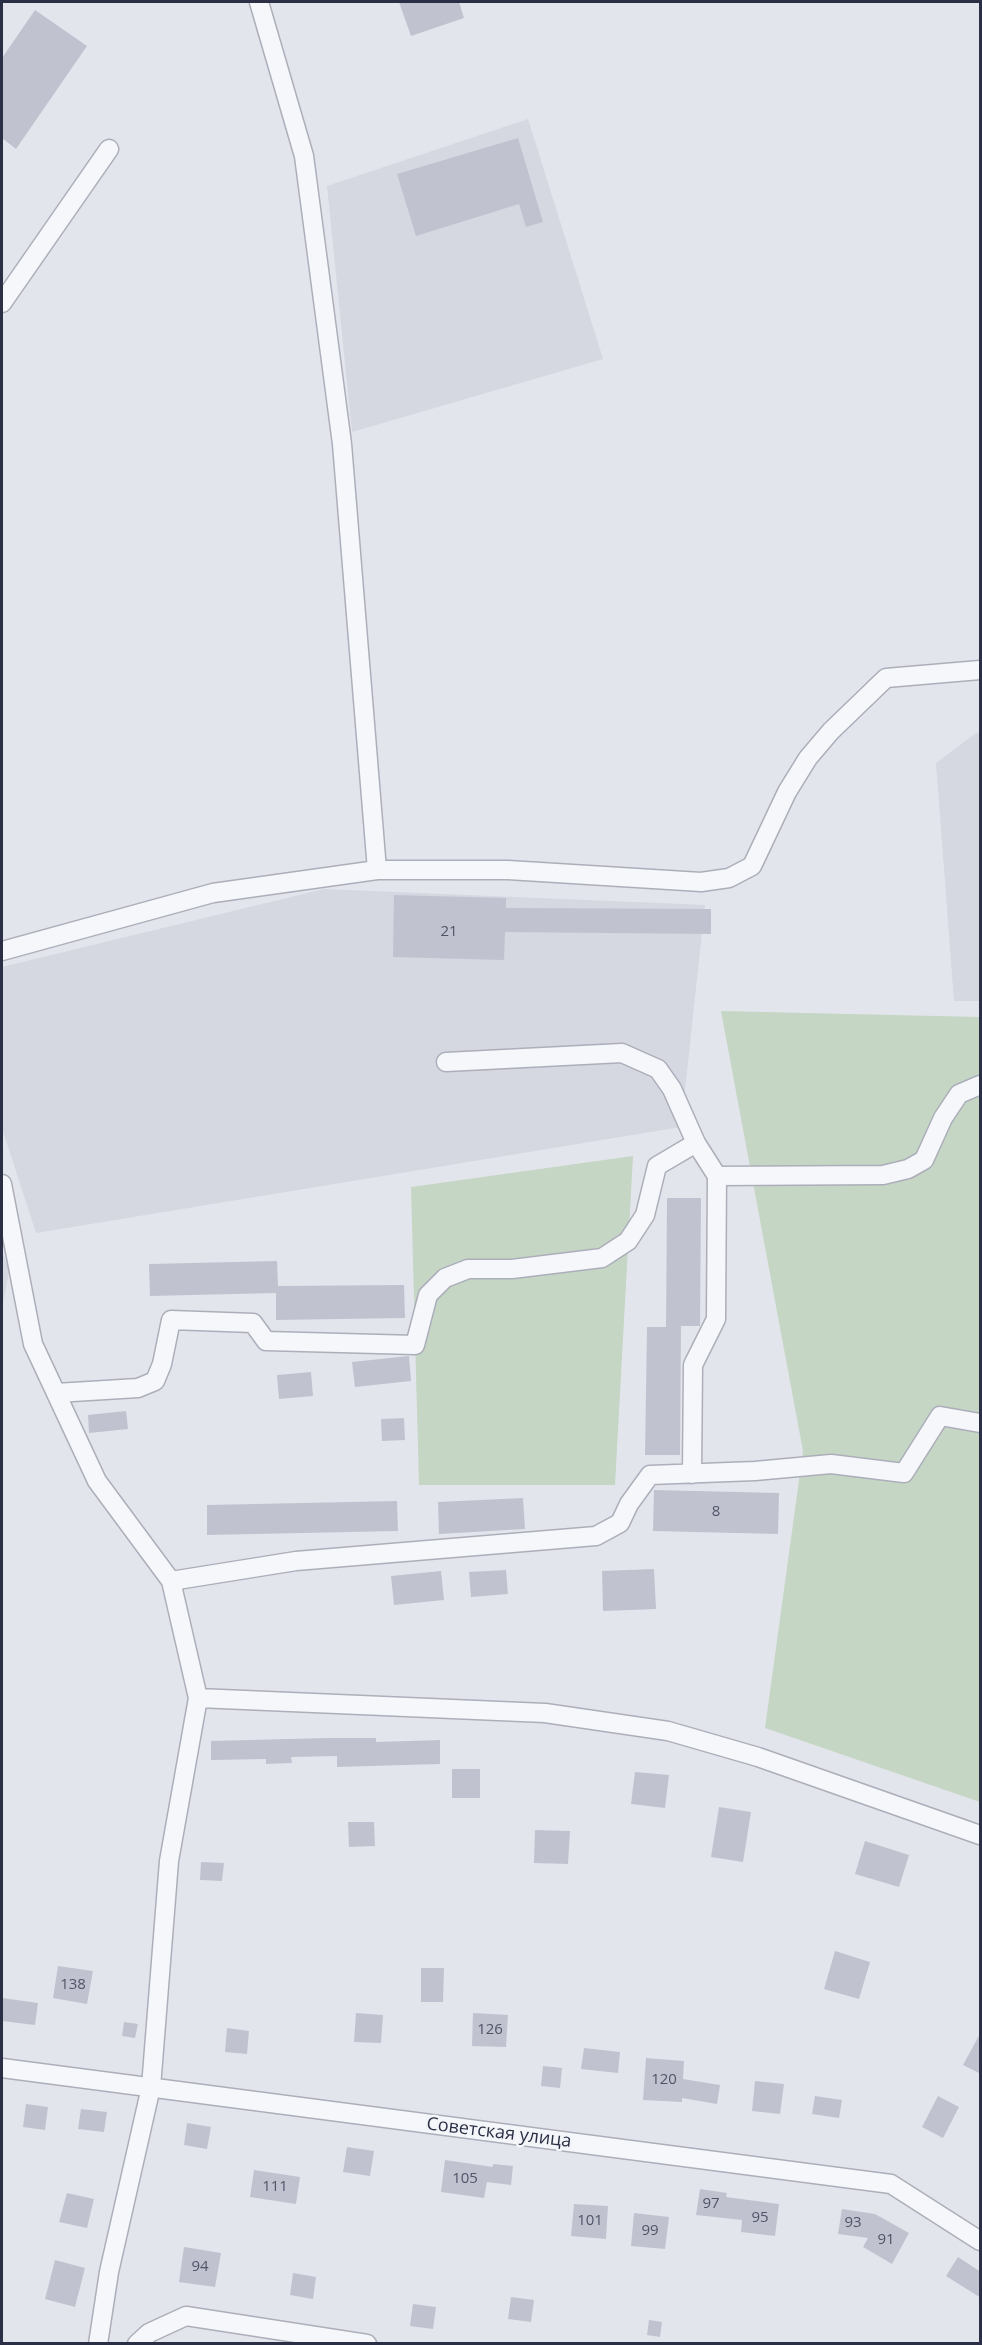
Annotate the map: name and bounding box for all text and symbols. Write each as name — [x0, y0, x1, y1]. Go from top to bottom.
house number: 21 — [440, 923, 458, 941]
house number: 8 — [712, 1503, 720, 1521]
house number: 138 — [60, 1976, 86, 1994]
house number: 126 — [477, 2021, 503, 2039]
house number: 120 — [651, 2071, 677, 2089]
street label: Советская улица — [425, 2113, 573, 2153]
house number: 105 — [452, 2170, 478, 2188]
house number: 111 — [262, 2178, 288, 2196]
house number: 97 — [702, 2195, 720, 2213]
house number: 95 — [751, 2209, 769, 2227]
house number: 101 — [577, 2212, 603, 2230]
house number: 93 — [844, 2214, 862, 2232]
house number: 99 — [641, 2222, 659, 2240]
house number: 91 — [877, 2231, 895, 2249]
house number: 94 — [191, 2258, 209, 2276]

